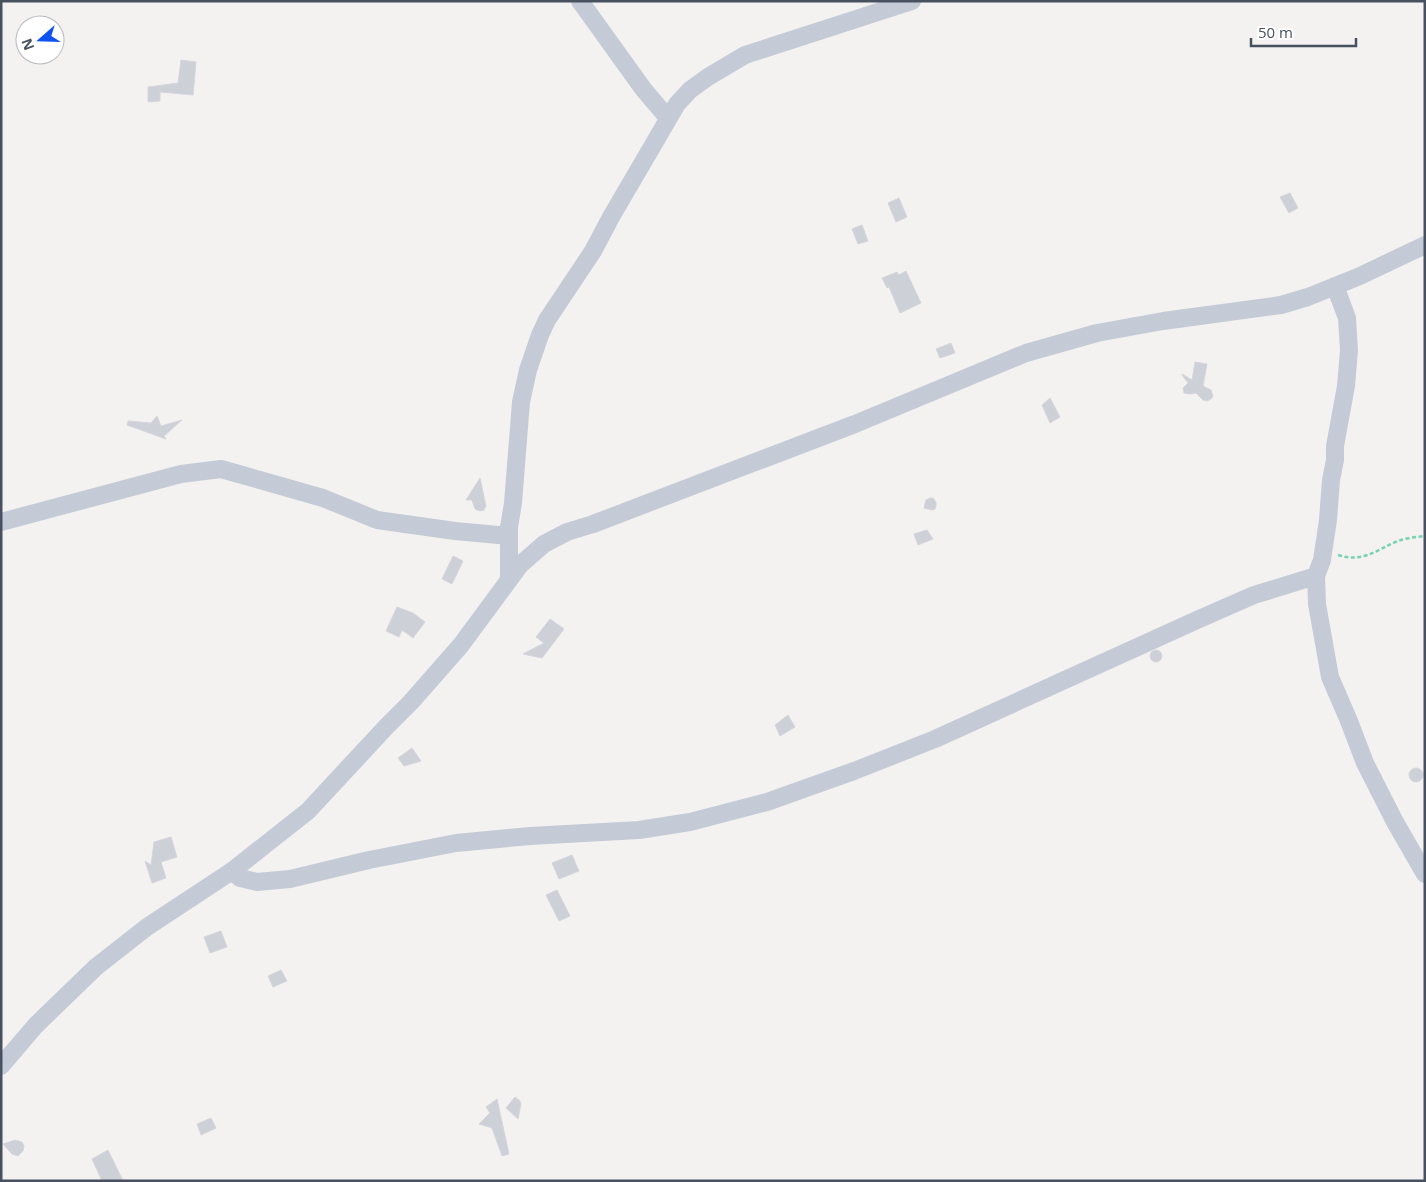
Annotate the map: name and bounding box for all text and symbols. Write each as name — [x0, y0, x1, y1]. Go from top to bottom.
north arrow — [15, 15, 65, 65]
scale bar — [1251, 15, 1356, 47]
text: 50 m — [1258, 22, 1293, 42]
text: N — [16, 36, 38, 53]

